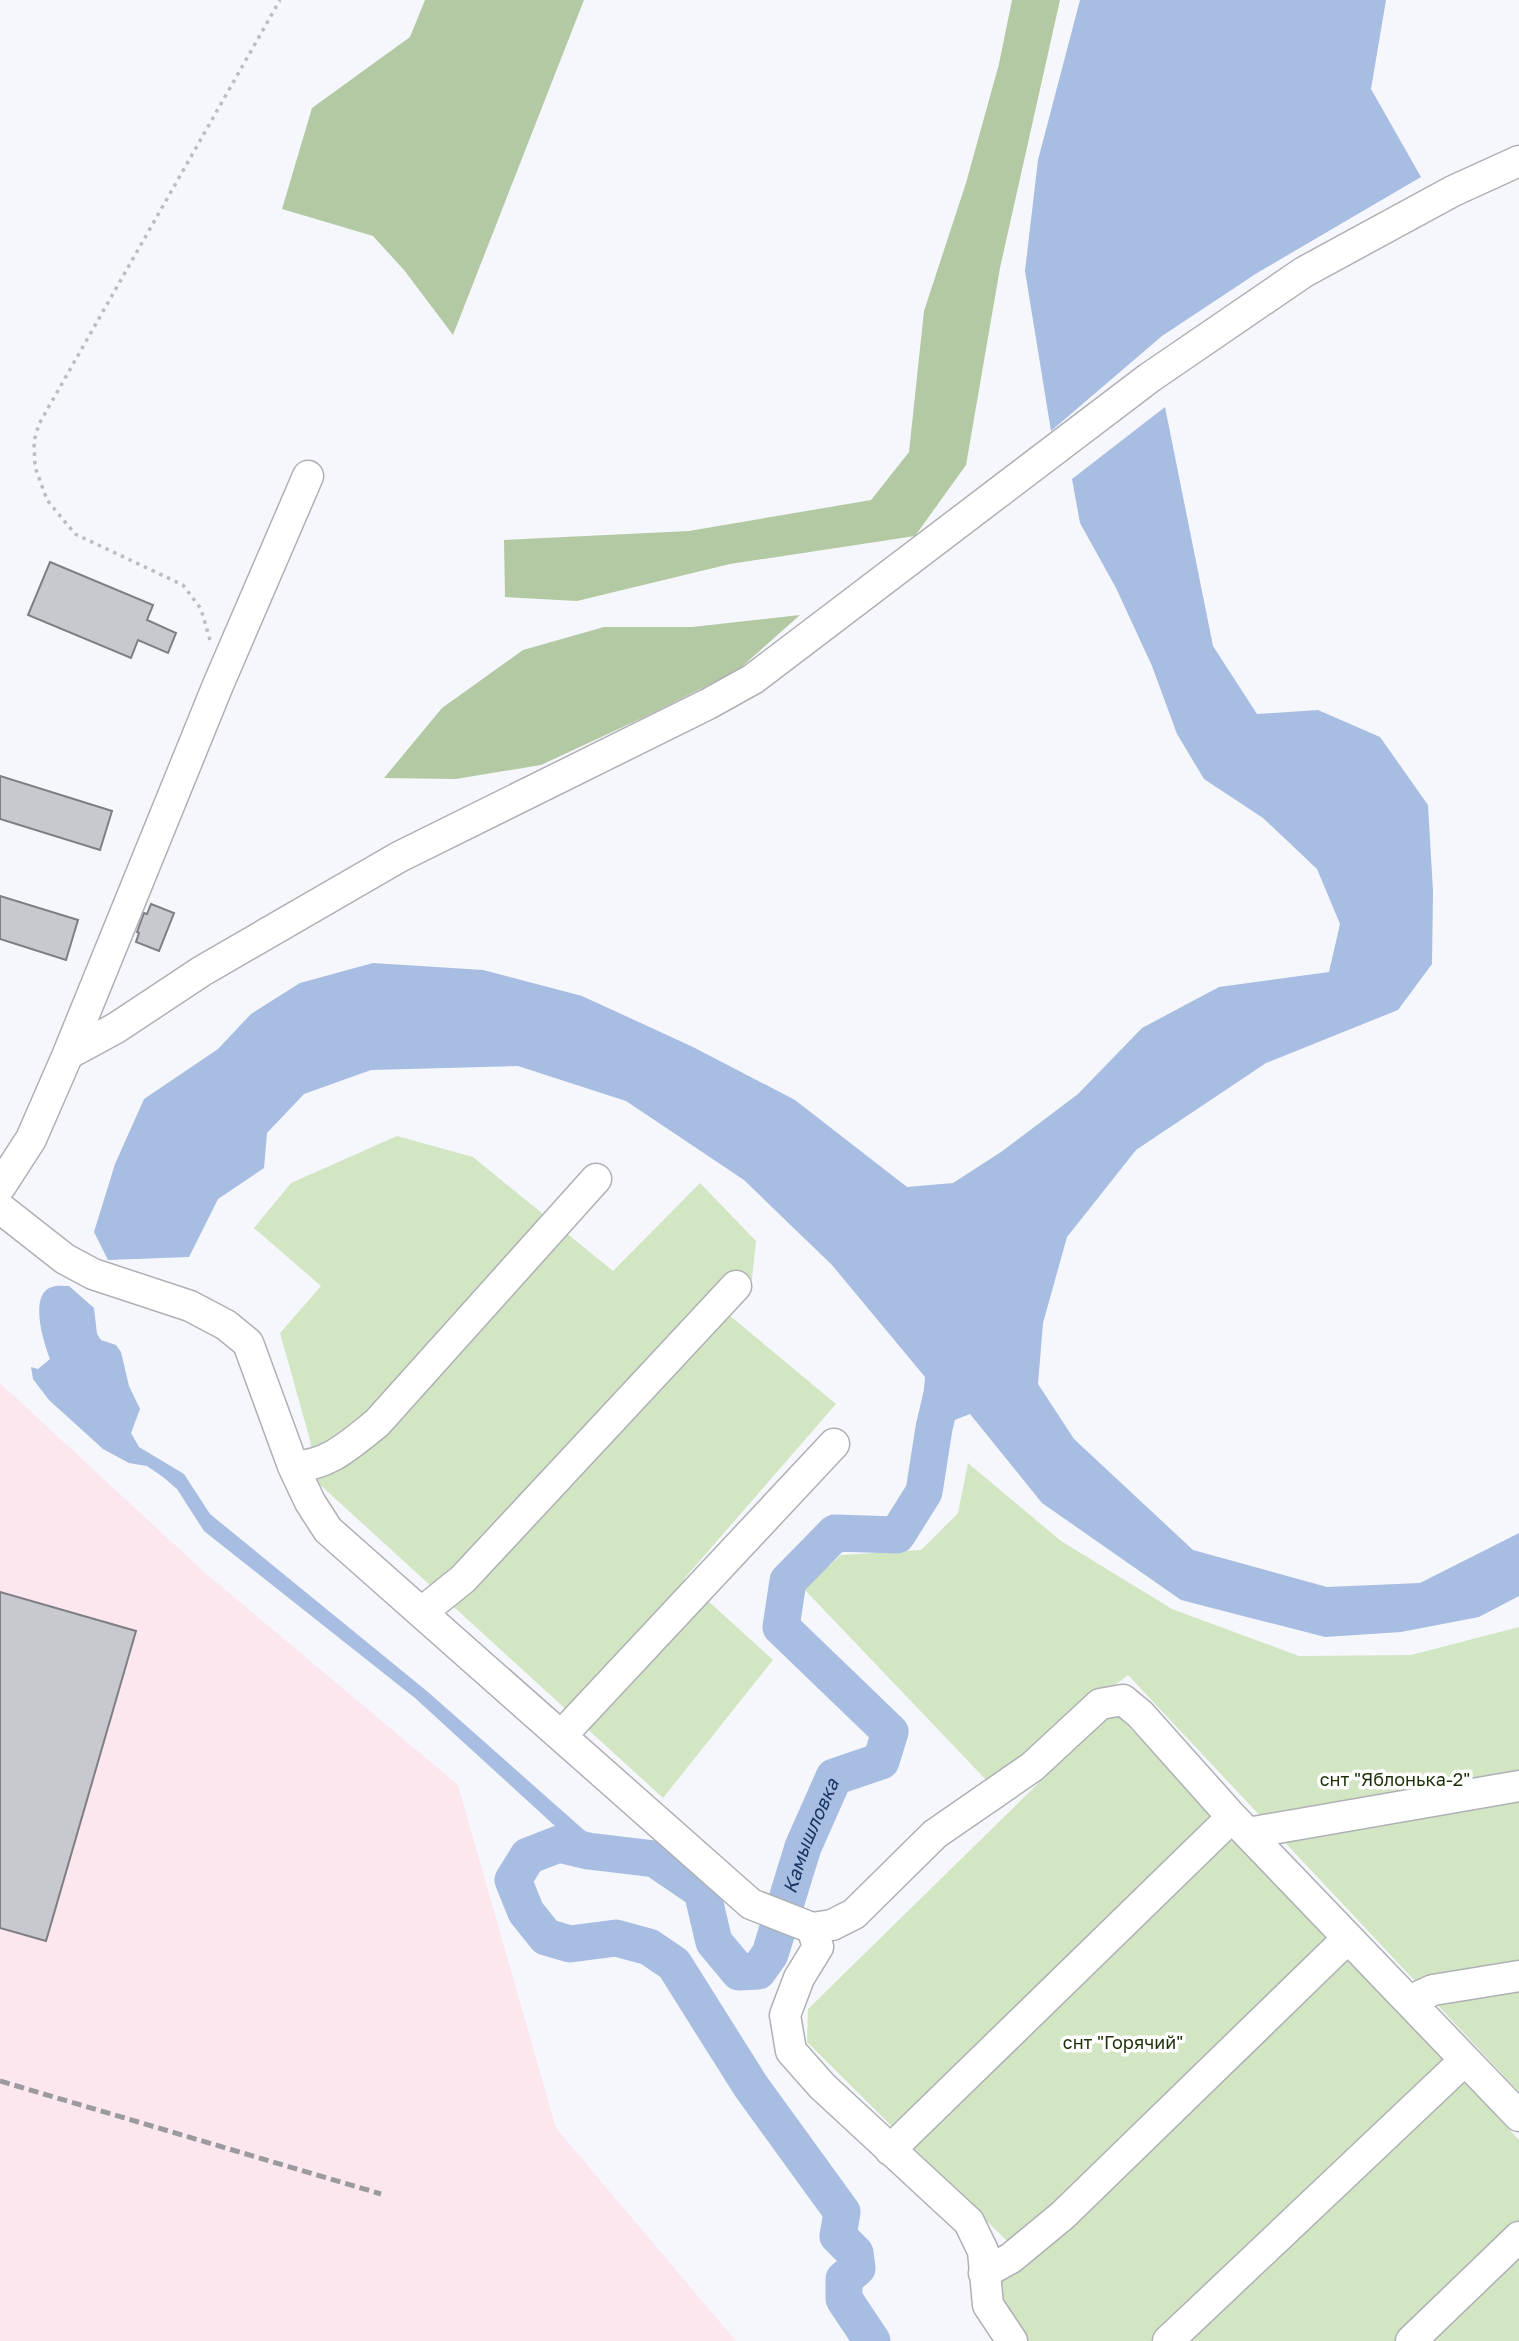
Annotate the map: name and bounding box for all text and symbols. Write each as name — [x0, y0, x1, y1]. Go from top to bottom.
park label: снт "Яблонька-2" — [1320, 1768, 1470, 1790]
water label: Камышловка — [777, 1774, 843, 1896]
park label: снт "Горячий" — [1063, 2031, 1183, 2053]

